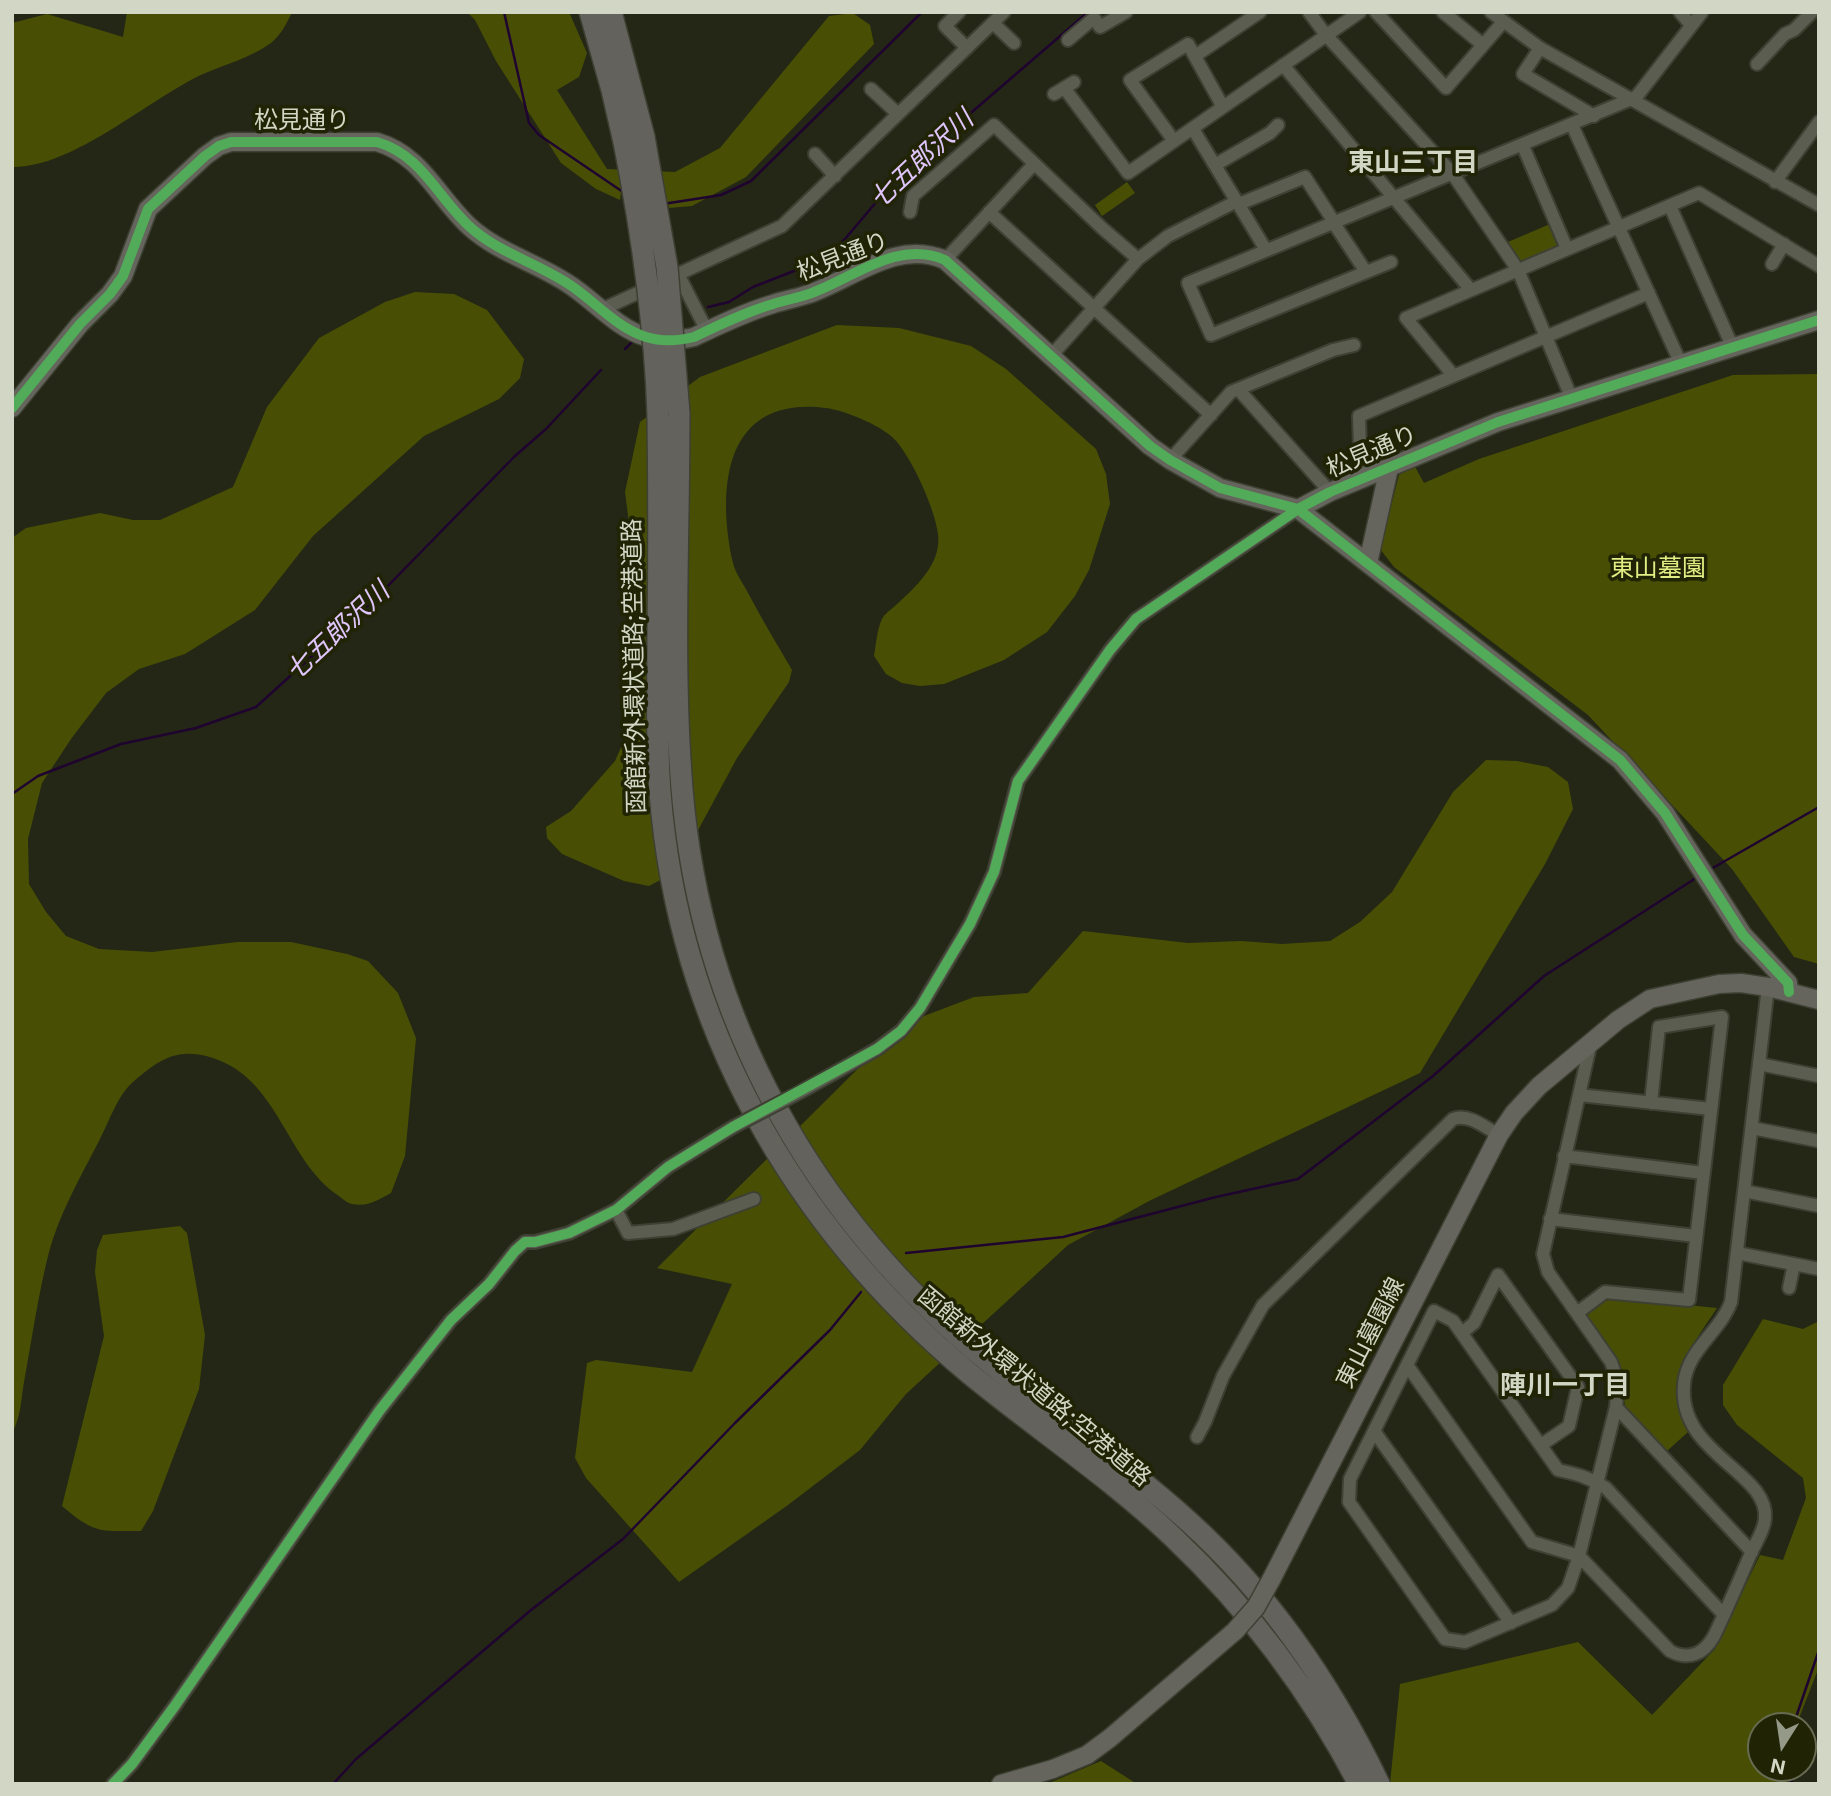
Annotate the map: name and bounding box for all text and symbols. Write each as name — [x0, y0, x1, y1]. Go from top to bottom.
water label: 七五郎沢川 — [864, 104, 980, 216]
street label: 松見通り — [254, 107, 350, 135]
district label: 東山三丁目 — [1348, 147, 1478, 179]
street label: 松見通り — [793, 226, 893, 288]
street label: 松見通り — [1322, 420, 1422, 484]
street label: 函館新外環状道路;空港道路 — [618, 518, 652, 814]
park label: 東山墓園 — [1610, 555, 1706, 583]
water label: 七五郎沢川 — [280, 576, 396, 688]
street label: 東山墓園線 — [1331, 1273, 1411, 1393]
street label: 函館新外環状道路;空港道路 — [912, 1281, 1156, 1493]
district label: 陣川一丁目 — [1500, 1370, 1630, 1402]
north arrow — [1747, 1712, 1817, 1782]
text: N — [1768, 1753, 1787, 1779]

